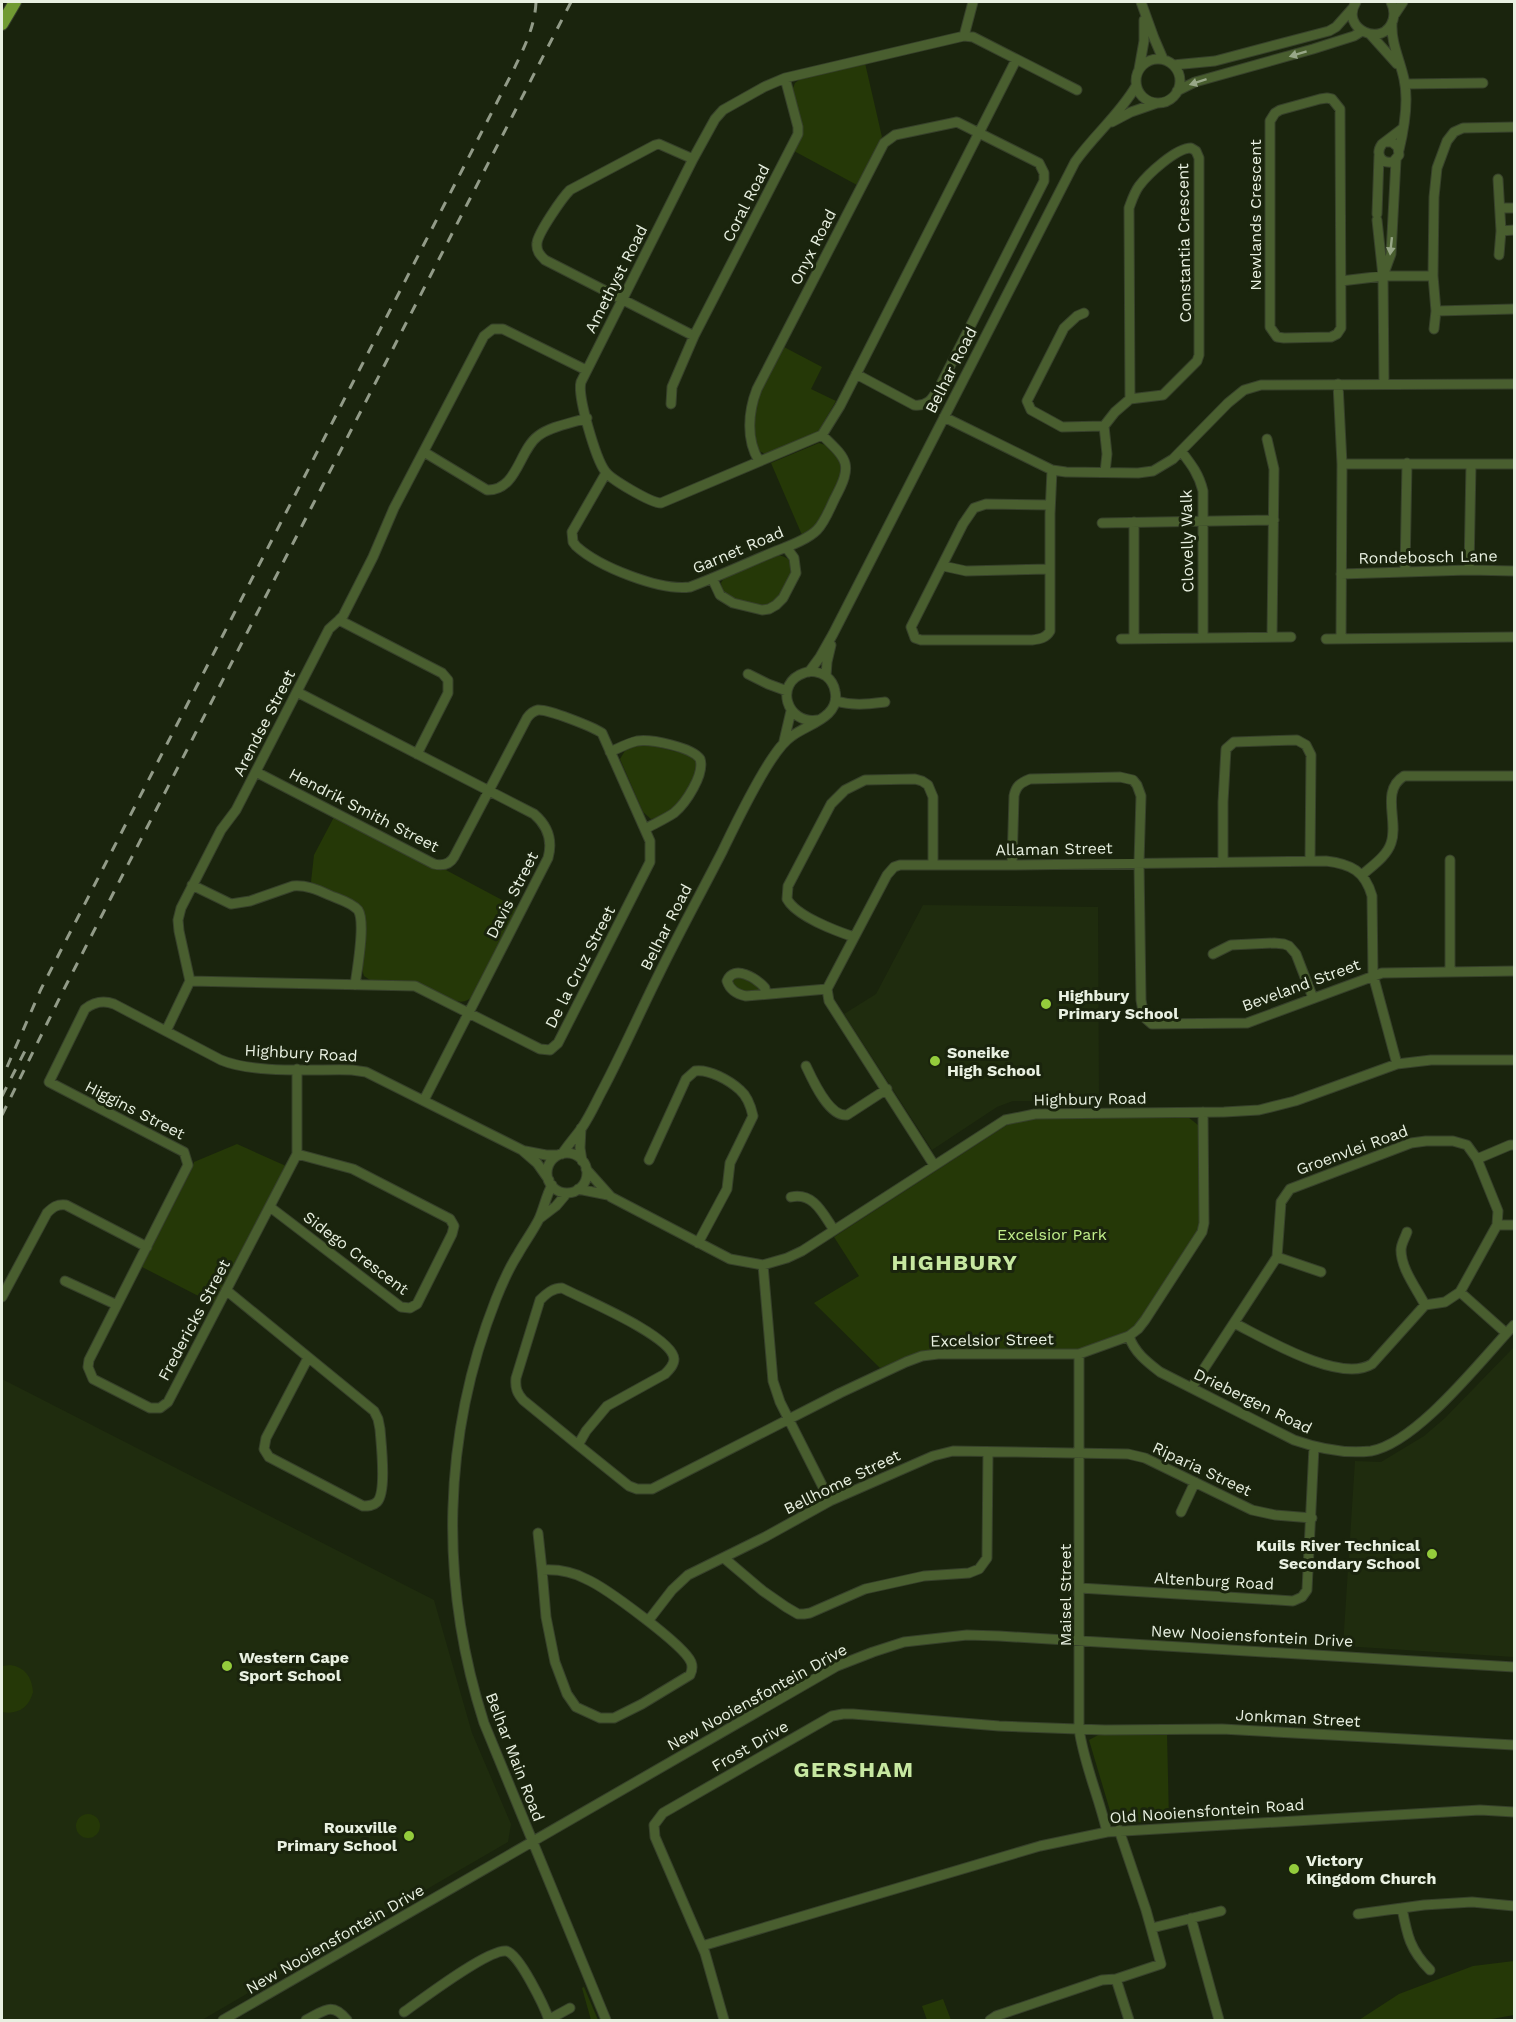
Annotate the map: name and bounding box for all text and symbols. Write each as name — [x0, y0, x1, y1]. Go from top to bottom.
one-way arrow — [1289, 50, 1307, 59]
one-way arrow — [1189, 78, 1207, 88]
street label: Newlands Crescent — [1246, 139, 1265, 291]
street label: Coral Road — [718, 161, 774, 245]
street label: Constantia Crescent — [1173, 163, 1195, 323]
street label: Onyx Road — [786, 206, 840, 288]
street label: Amethyst Road — [581, 222, 651, 336]
one-way arrow — [1386, 237, 1396, 256]
street label: Belhar Road — [921, 324, 981, 416]
street label: Clovelly Walk — [1177, 489, 1197, 593]
street label: Garnet Road — [690, 522, 786, 578]
street label: Rondebosch Lane — [1358, 546, 1498, 568]
street label: Arendse Street — [229, 666, 299, 780]
street label: Hendrik Smith Street — [286, 764, 442, 856]
street label: Allaman Street — [995, 838, 1113, 860]
street label: Davis Street — [482, 848, 542, 942]
street label: Belhar Road — [636, 881, 696, 973]
street label: De la Cruz Street — [541, 902, 619, 1031]
street label: Beveland Street — [1239, 955, 1363, 1015]
place label: Highbury Primary School — [1058, 986, 1179, 1023]
marker: Highbury Primary School — [1039, 997, 1053, 1011]
street label: Highbury Road — [244, 1041, 358, 1065]
place label: Soneike High School — [947, 1043, 1041, 1080]
marker: Soneike High School — [928, 1054, 942, 1068]
street label: Higgins Street — [82, 1077, 188, 1143]
street label: Highbury Road — [1033, 1089, 1147, 1109]
street label: Groenvlei Road — [1293, 1121, 1411, 1179]
street label: Sidego Crescent — [300, 1207, 413, 1299]
park label: Excelsior Park — [997, 1225, 1107, 1244]
district label: HIGHBURY — [892, 1250, 1018, 1275]
street label: Fredericks Street — [154, 1256, 234, 1384]
street label: Excelsior Street — [930, 1329, 1054, 1351]
street label: Driebergen Road — [1191, 1364, 1315, 1438]
street label: Riparia Street — [1149, 1438, 1255, 1500]
street label: Bellhome Street — [781, 1445, 904, 1518]
place label: Kuils River Technical Secondary School — [1256, 1536, 1421, 1573]
street label: Maisel Street — [1056, 1543, 1075, 1646]
marker: Kuils River Technical Secondary School — [1425, 1547, 1439, 1561]
street label: Altenburg Road — [1154, 1568, 1274, 1594]
street label: New Nooiensfontein Drive — [1150, 1621, 1354, 1651]
street label: New Nooiensfontein Drive — [664, 1640, 850, 1754]
place label: Western Cape Sport School — [239, 1648, 349, 1685]
marker: Western Cape Sport School — [220, 1659, 234, 1673]
street label: Belhar Main Road — [482, 1690, 548, 1824]
street label: Jonkman Street — [1235, 1705, 1361, 1731]
street label: Frost Drive — [708, 1716, 792, 1776]
district label: GERSHAM — [794, 1757, 914, 1782]
street label: Old Nooiensfontein Road — [1109, 1795, 1305, 1827]
place label: Rouxville Primary School — [277, 1818, 398, 1855]
marker: Rouxville Primary School — [402, 1829, 416, 1843]
place label: Victory Kingdom Church — [1306, 1851, 1436, 1888]
marker: Victory Kingdom Church — [1287, 1862, 1301, 1876]
street label: New Nooiensfontein Drive — [243, 1880, 427, 1998]

